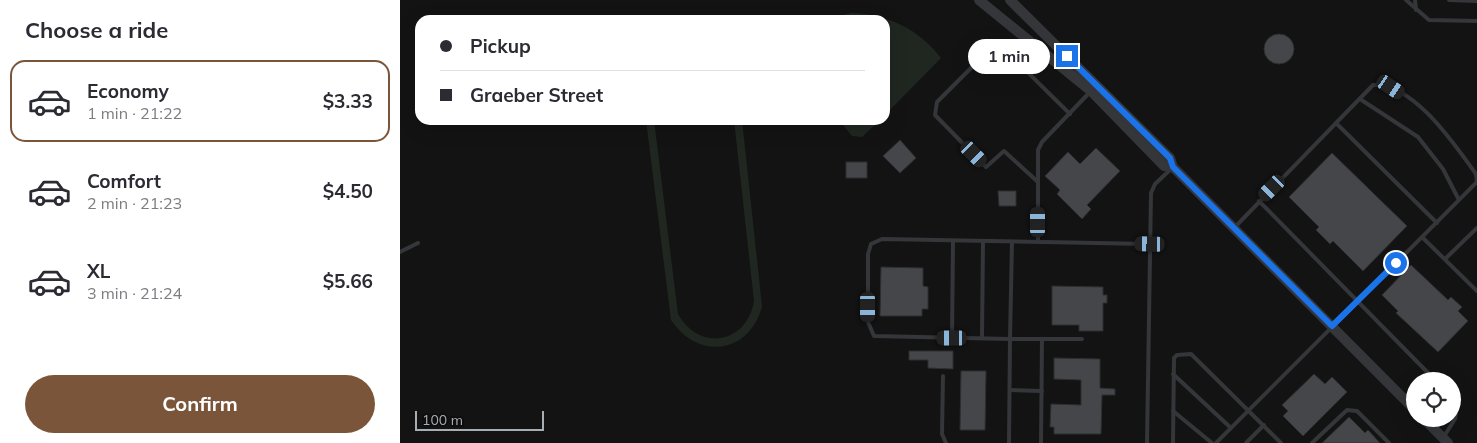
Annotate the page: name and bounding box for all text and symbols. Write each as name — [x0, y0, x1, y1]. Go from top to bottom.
text: Choose a ride — [25, 16, 168, 44]
text: Pickup — [470, 34, 531, 58]
callout: 1 min — [967, 38, 1050, 74]
route end — [1056, 45, 1078, 67]
text: 1 min — [988, 46, 1030, 66]
car — [1374, 72, 1407, 102]
icon: car — [27, 79, 72, 124]
text: Economy — [87, 79, 169, 103]
text: Graeber Street — [470, 83, 603, 107]
text: $3.33 — [323, 89, 373, 113]
text: 1 min · 21:22 — [87, 103, 182, 123]
car — [958, 138, 989, 170]
icon: car — [27, 169, 72, 214]
text: Comfort — [87, 169, 161, 193]
car — [1256, 172, 1287, 204]
text: $4.50 — [323, 179, 373, 203]
text: 2 min · 21:23 — [87, 193, 182, 213]
car — [1030, 207, 1045, 237]
car — [1134, 236, 1165, 252]
route start — [1385, 252, 1407, 274]
icon: car — [27, 259, 72, 304]
text: XL — [87, 259, 110, 283]
text: $5.66 — [323, 269, 373, 293]
text: 3 min · 21:24 — [87, 283, 182, 303]
car — [860, 292, 875, 322]
car — [937, 331, 967, 346]
map controls — [1406, 372, 1461, 427]
button: locate — [1406, 372, 1461, 427]
button: Confirm — [25, 375, 375, 433]
scale bar — [415, 408, 544, 431]
text: 100 m — [422, 411, 463, 429]

